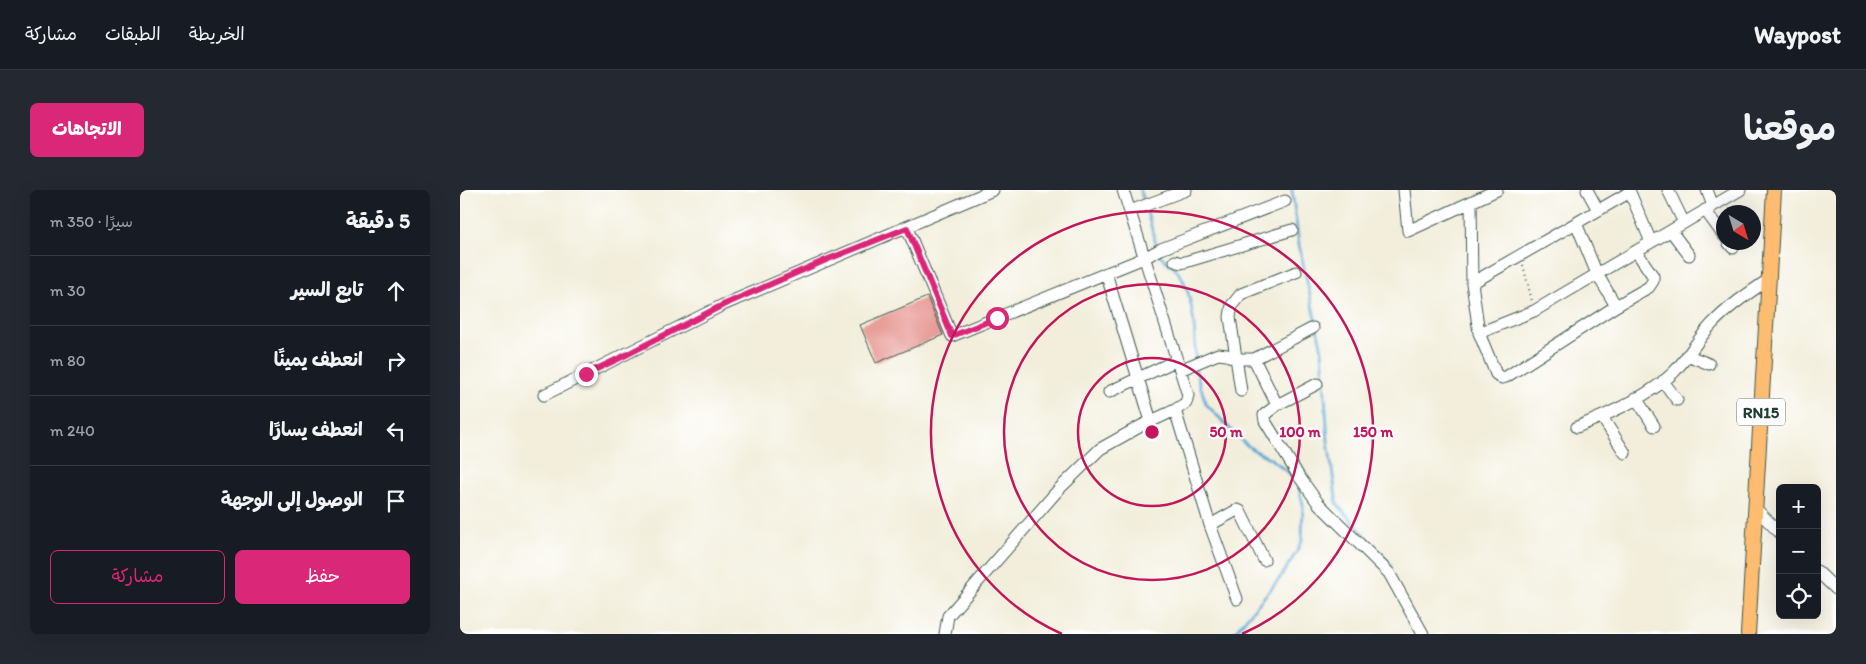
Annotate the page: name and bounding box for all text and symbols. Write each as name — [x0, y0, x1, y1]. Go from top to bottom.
text: Waypost — [1754, 20, 1841, 49]
text: مشاركة — [25, 23, 77, 45]
text: الطبقات — [105, 23, 161, 45]
text: الخريطة — [189, 23, 245, 45]
button: الاتجاهات — [30, 103, 144, 157]
text: موقعنا — [1743, 107, 1836, 149]
north arrow — [1716, 205, 1761, 250]
text: 5 دقيقة — [346, 208, 410, 233]
text: سيرًا · 350 m — [50, 212, 133, 231]
icon: ahead — [382, 277, 410, 305]
text: تابع السير — [291, 278, 363, 301]
text: 30 m — [50, 281, 86, 300]
route start — [986, 307, 1009, 330]
icon: right — [382, 347, 410, 375]
text: انعطف يمينًا — [274, 348, 363, 371]
text: 80 m — [50, 351, 86, 370]
route end — [575, 363, 598, 386]
road number: RN15 — [1737, 398, 1785, 426]
icon: left — [382, 417, 410, 445]
text: انعطف يسارًا — [269, 418, 363, 441]
text: 240 m — [50, 421, 95, 440]
centre of rings — [1143, 423, 1161, 441]
text: 50 m — [1209, 423, 1243, 441]
text: 100 m — [1279, 423, 1321, 441]
text: 150 m — [1353, 423, 1393, 441]
map controls — [1776, 484, 1821, 619]
button: + — [1776, 484, 1821, 529]
icon: arrive — [382, 487, 410, 515]
text: الوصول إلى الوجهة — [221, 488, 363, 511]
button: − — [1776, 529, 1821, 574]
button: مشاركة — [50, 550, 225, 604]
button: حفظ — [235, 550, 410, 604]
button: locate — [1776, 574, 1821, 619]

